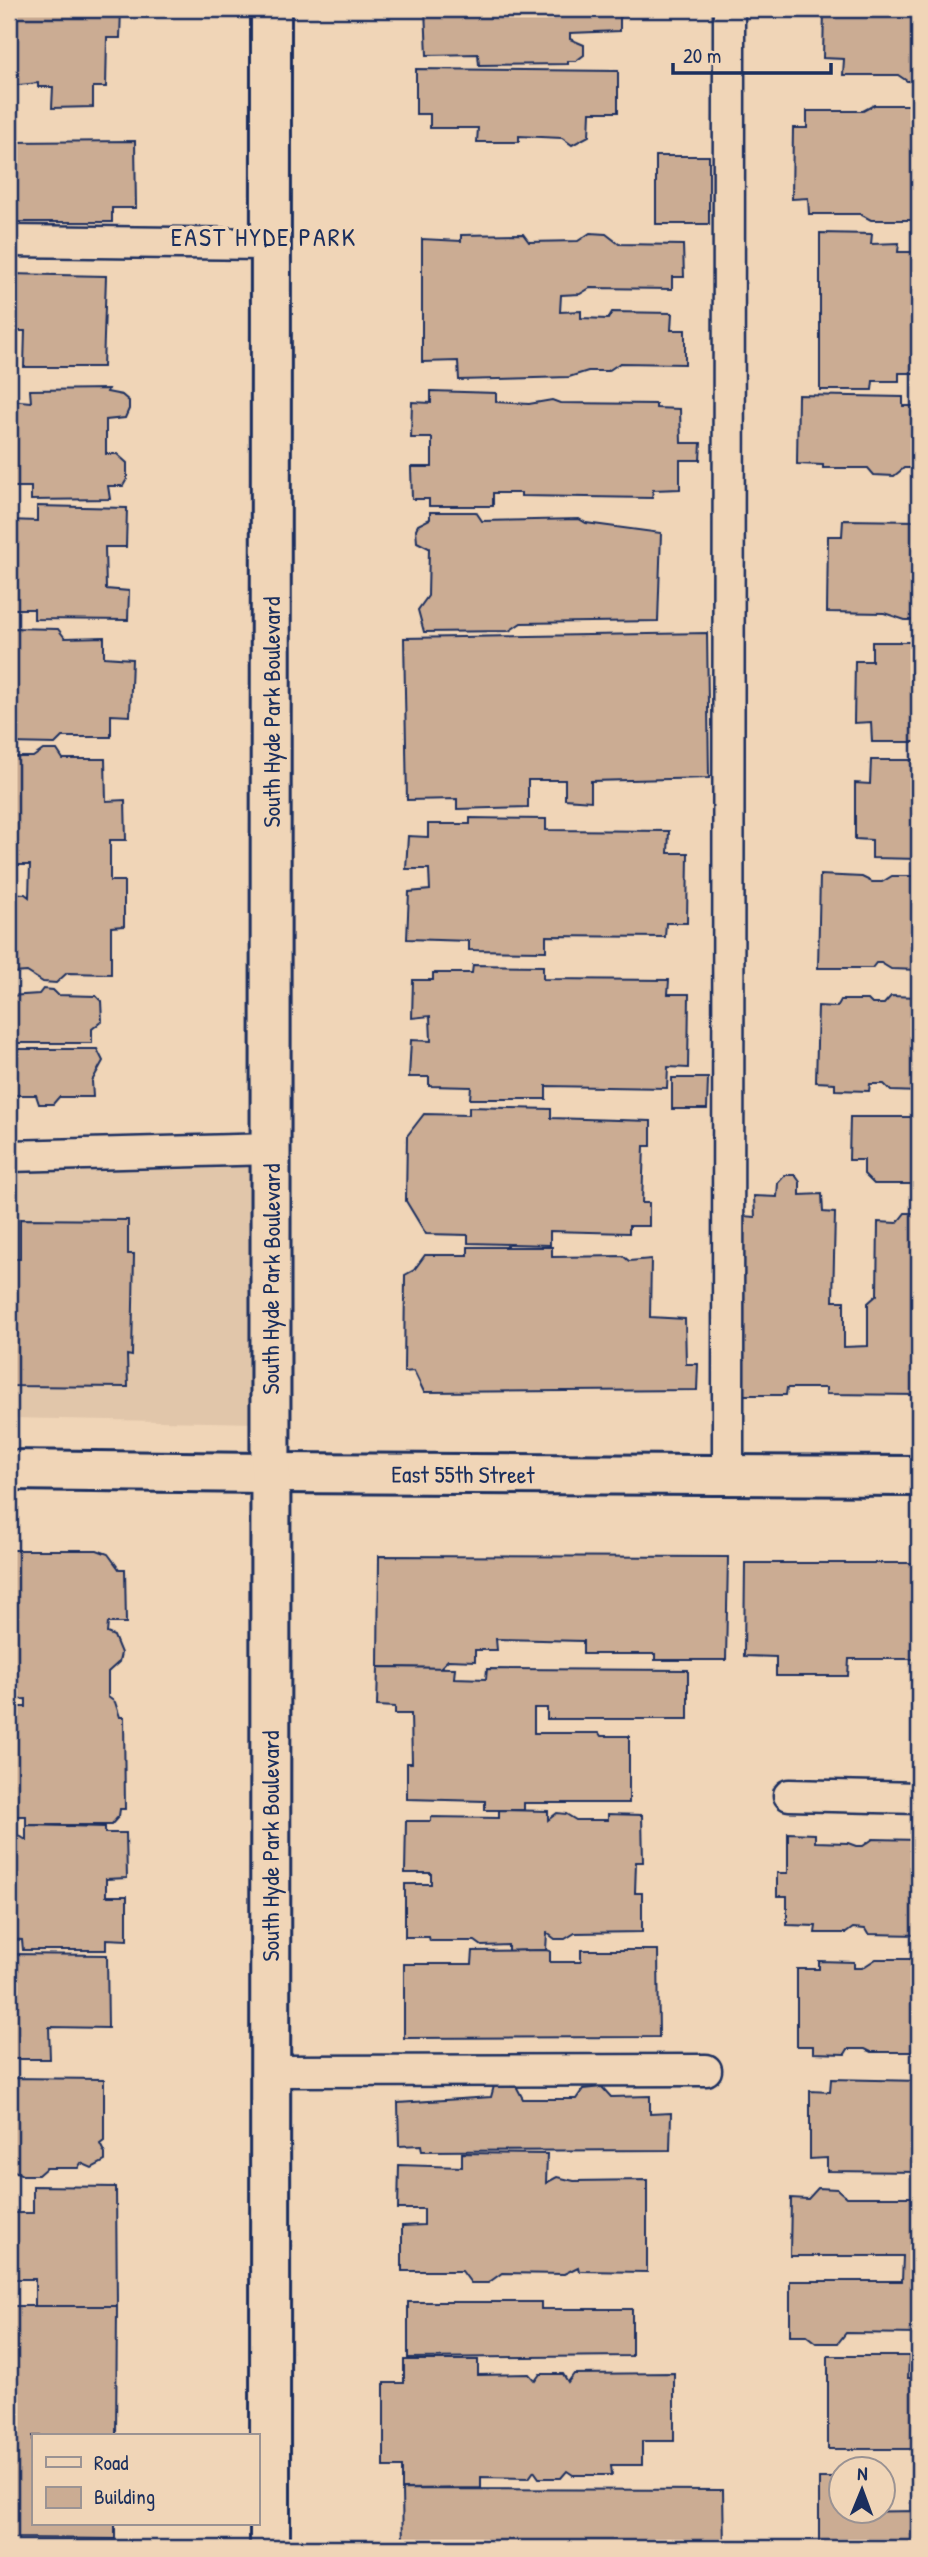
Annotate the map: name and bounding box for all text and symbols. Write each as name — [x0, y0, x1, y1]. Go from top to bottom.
scale bar — [673, 32, 830, 76]
text: 20 m — [683, 41, 721, 70]
district label: EAST HYDE PARK — [171, 219, 357, 254]
street label: South Hyde Park Boulevard — [255, 597, 287, 827]
street label: South Hyde Park Boulevard — [254, 1164, 287, 1394]
street label: East 55th Street — [391, 1458, 535, 1490]
street label: South Hyde Park Boulevard — [254, 1731, 286, 1961]
legend — [32, 2434, 259, 2526]
text: Road — [94, 2448, 128, 2477]
north arrow — [827, 2456, 897, 2526]
text: N — [857, 2460, 868, 2486]
text: Building — [94, 2482, 155, 2511]

